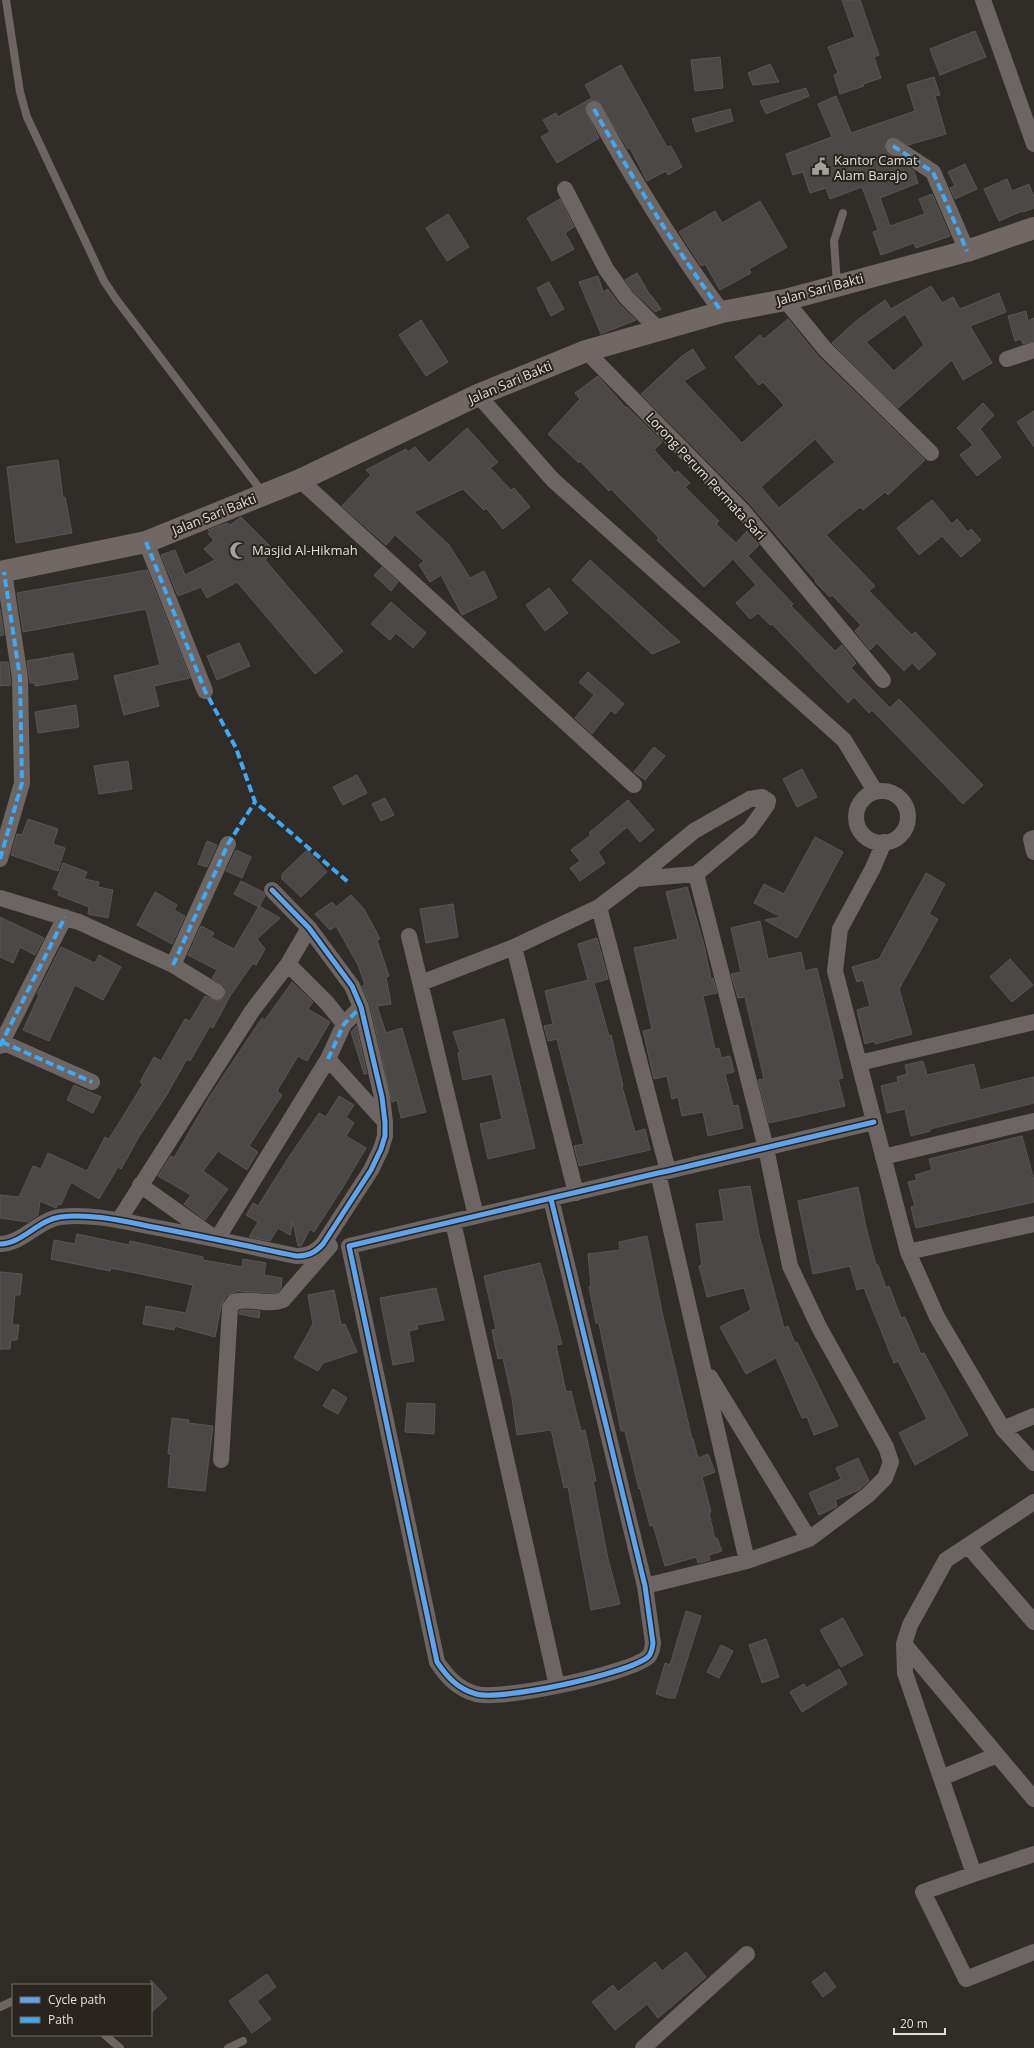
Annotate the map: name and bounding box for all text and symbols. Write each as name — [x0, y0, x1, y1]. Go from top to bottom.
place label: Kantor Camat Alam Barajo — [834, 151, 918, 184]
public building icon: Kantor Camat Alam Barajo — [811, 157, 831, 177]
street label: Jalan Sari Bakti — [773, 269, 865, 310]
street label: Jalan Sari Bakti — [464, 356, 555, 409]
street label: Lorong Perum Permata Sari — [642, 408, 770, 544]
street label: Jalan Sari Bakti — [167, 489, 259, 540]
mosque icon: Masjid Al-Hikmah — [229, 540, 249, 560]
place label: Masjid Al-Hikmah — [252, 541, 358, 559]
legend — [12, 1984, 152, 2036]
text: Cycle path — [48, 1991, 106, 2008]
scale bar — [894, 2010, 945, 2036]
text: Path — [48, 2011, 74, 2028]
text: 20 m — [900, 2015, 928, 2032]

